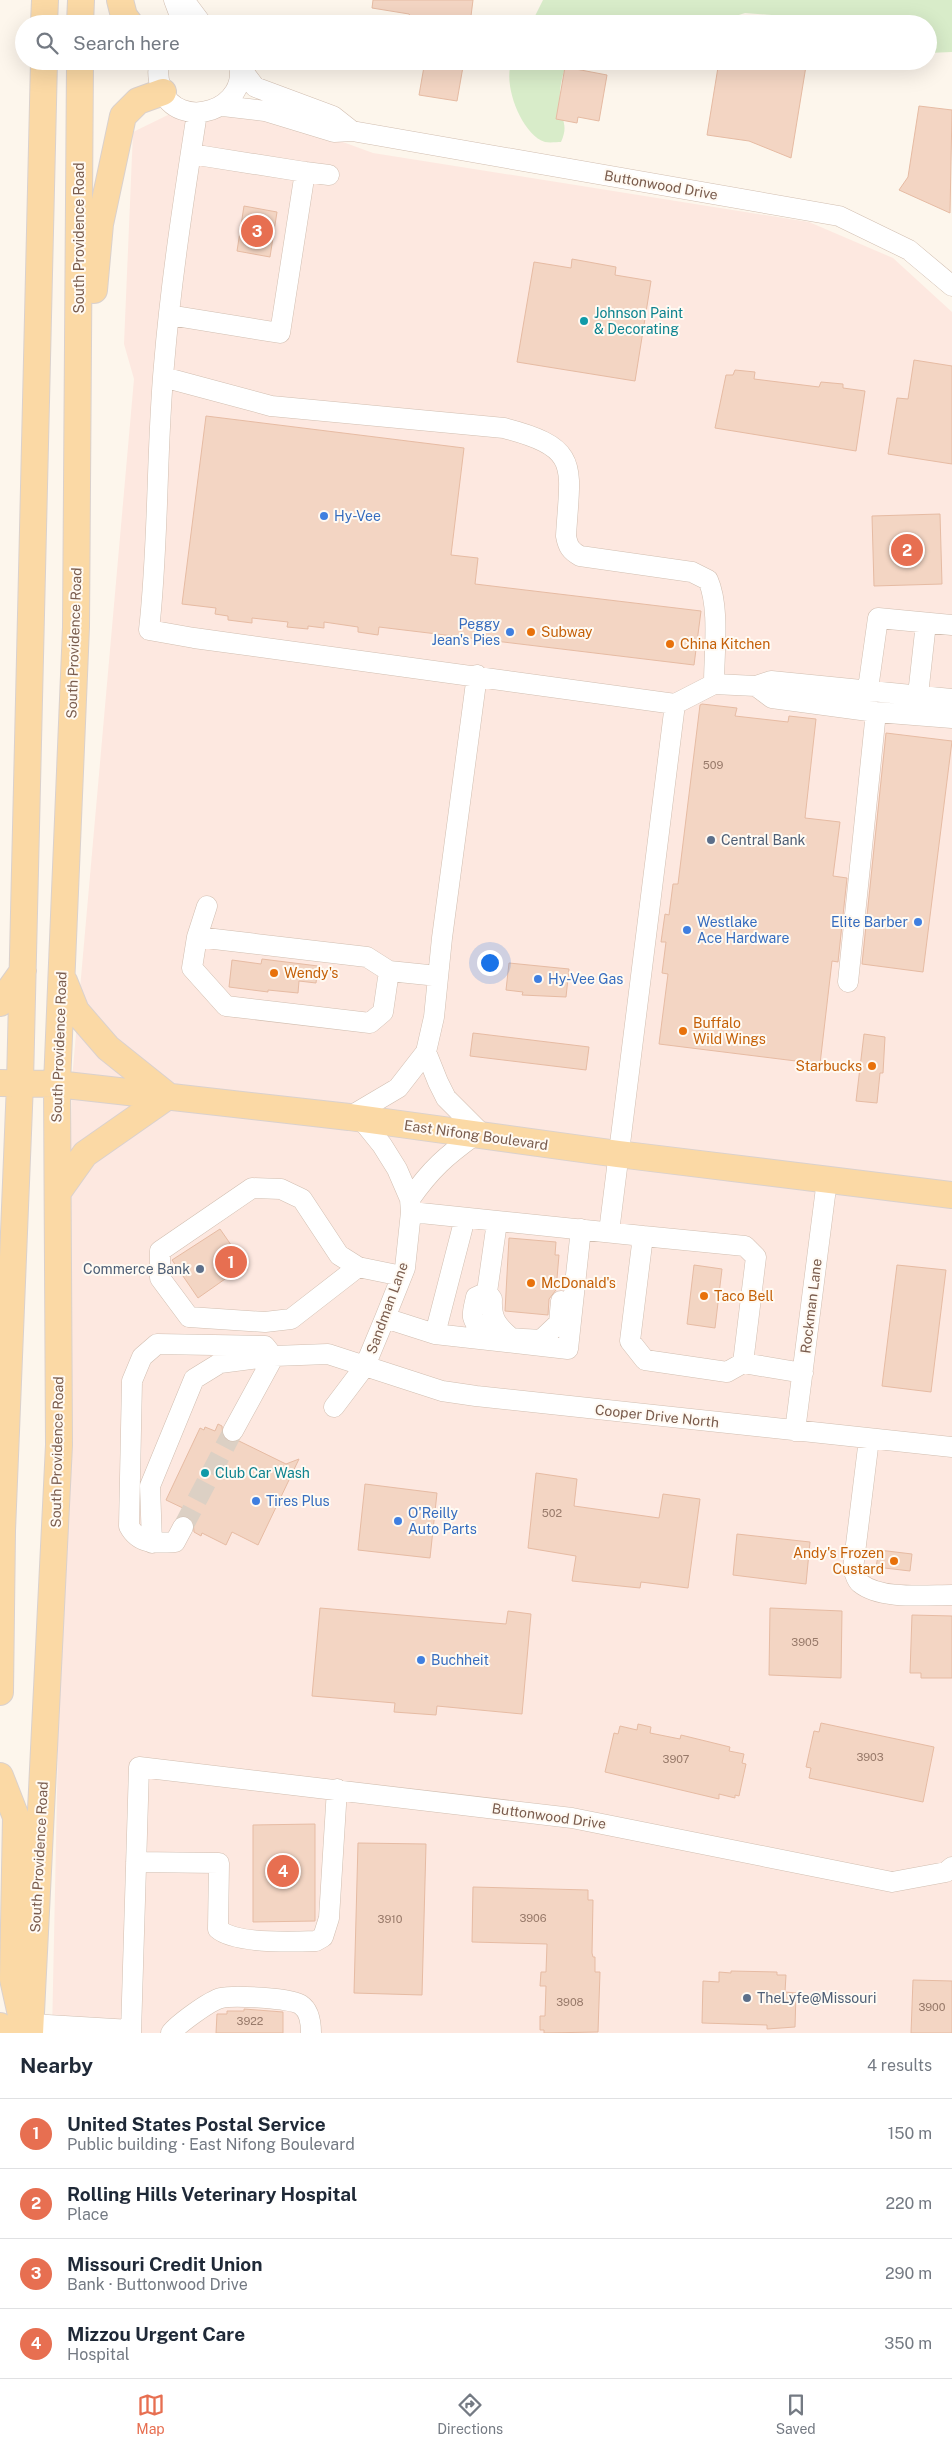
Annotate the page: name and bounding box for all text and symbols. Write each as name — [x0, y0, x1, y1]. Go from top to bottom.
search box — [15, 15, 937, 70]
icon: search — [33, 29, 61, 57]
text: Search here — [73, 32, 180, 54]
street label: South Providence Road — [71, 162, 87, 314]
street label: Buttonwood Drive — [603, 167, 719, 203]
pin: 3 — [241, 212, 273, 250]
place label: Johnson Paint & Decorating — [594, 305, 683, 337]
marker: Johnson Paint & Decorating — [578, 315, 590, 327]
place label: Hy-Vee — [334, 508, 381, 524]
marker: Hy-Vee — [318, 510, 330, 522]
pin: 2 — [891, 531, 923, 569]
street label: South Providence Road — [63, 567, 85, 719]
place label: Peggy Jean's Pies — [431, 616, 501, 648]
place label: Subway — [541, 624, 593, 640]
marker: Peggy Jean's Pies — [504, 626, 516, 638]
marker: Subway — [525, 626, 537, 638]
place label: China Kitchen — [680, 636, 770, 652]
marker: China Kitchen — [664, 638, 676, 650]
house number: 509 — [703, 759, 723, 771]
place label: Central Bank — [721, 832, 806, 848]
marker: Central Bank — [705, 834, 717, 846]
place label: Westlake Ace Hardware — [697, 914, 790, 946]
place label: Elite Barber — [831, 914, 908, 930]
marker: Elite Barber — [912, 916, 924, 928]
marker: Westlake Ace Hardware — [681, 924, 693, 936]
your location — [477, 950, 503, 976]
place label: Wendy's — [284, 965, 338, 981]
marker: Wendy's — [268, 967, 280, 979]
street label: South Providence Road — [48, 971, 70, 1123]
place label: Hy-Vee Gas — [548, 971, 623, 987]
marker: Hy-Vee Gas — [532, 973, 544, 985]
place label: Buffalo Wild Wings — [693, 1015, 766, 1047]
marker: Buffalo Wild Wings — [677, 1025, 689, 1037]
place label: Starbucks — [796, 1058, 862, 1074]
marker: Starbucks — [866, 1060, 878, 1072]
street label: East Nifong Boulevard — [403, 1117, 549, 1153]
pin: 1 — [215, 1243, 247, 1281]
street label: Rockman Lane — [797, 1258, 825, 1354]
street label: Sandman Lane — [363, 1260, 411, 1356]
place label: Commerce Bank — [83, 1261, 190, 1277]
marker: Commerce Bank — [194, 1263, 206, 1275]
place label: McDonald's — [541, 1275, 616, 1291]
marker: McDonald's — [525, 1277, 537, 1289]
place label: Taco Bell — [714, 1288, 774, 1304]
marker: Taco Bell — [698, 1290, 710, 1302]
street label: South Providence Road — [48, 1376, 66, 1528]
street label: Cooper Drive North — [594, 1402, 720, 1430]
place label: Club Car Wash — [215, 1465, 310, 1481]
marker: Club Car Wash — [199, 1467, 211, 1479]
place label: Tires Plus — [266, 1493, 330, 1509]
marker: Tires Plus — [250, 1495, 262, 1507]
place label: O'Reilly Auto Parts — [408, 1505, 477, 1537]
house number: 502 — [542, 1507, 563, 1519]
marker: O'Reilly Auto Parts — [392, 1515, 404, 1527]
place label: Andy's Frozen Custard — [793, 1545, 884, 1577]
marker: Andy's Frozen Custard — [888, 1555, 900, 1567]
house number: 3905 — [791, 1636, 819, 1648]
place label: Buchheit — [431, 1652, 489, 1668]
marker: Buchheit — [415, 1654, 427, 1666]
house number: 3903 — [856, 1751, 884, 1763]
house number: 3907 — [663, 1753, 690, 1765]
street label: South Providence Road — [27, 1781, 51, 1933]
street label: Buttonwood Drive — [491, 1800, 607, 1832]
pin: 4 — [267, 1852, 299, 1890]
house number: 3906 — [519, 1912, 547, 1924]
house number: 3910 — [378, 1913, 403, 1925]
place label: TheLyfe@Missouri — [757, 1990, 876, 2006]
marker: TheLyfe@Missouri — [741, 1992, 753, 2004]
house number: 3908 — [556, 1996, 584, 2008]
house number: 3900 — [918, 2001, 946, 2013]
house number: 3922 — [237, 2015, 264, 2027]
text: Nearby — [20, 2053, 93, 2078]
text: 4 results — [867, 2056, 932, 2075]
text: United States Postal Service — [67, 2113, 326, 2135]
text: 1 — [33, 2124, 39, 2143]
text: 150 m — [888, 2124, 932, 2143]
text: Public building · East Nifong Boulevard — [67, 2135, 355, 2154]
text: Rolling Hills Veterinary Hospital — [67, 2183, 357, 2205]
text: 2 — [31, 2194, 41, 2213]
text: 220 m — [885, 2194, 932, 2213]
text: Place — [67, 2205, 109, 2224]
text: Missouri Credit Union — [67, 2253, 262, 2275]
text: 3 — [31, 2264, 41, 2283]
text: 290 m — [885, 2264, 932, 2283]
text: Bank · Buttonwood Drive — [67, 2275, 248, 2294]
text: Mizzou Urgent Care — [67, 2323, 245, 2345]
text: 4 — [31, 2334, 41, 2353]
text: 350 m — [884, 2334, 932, 2353]
text: Hospital — [67, 2345, 130, 2364]
tab: Map — [136, 2391, 165, 2437]
tab: Directions — [437, 2391, 503, 2437]
tab: Saved — [776, 2391, 816, 2437]

